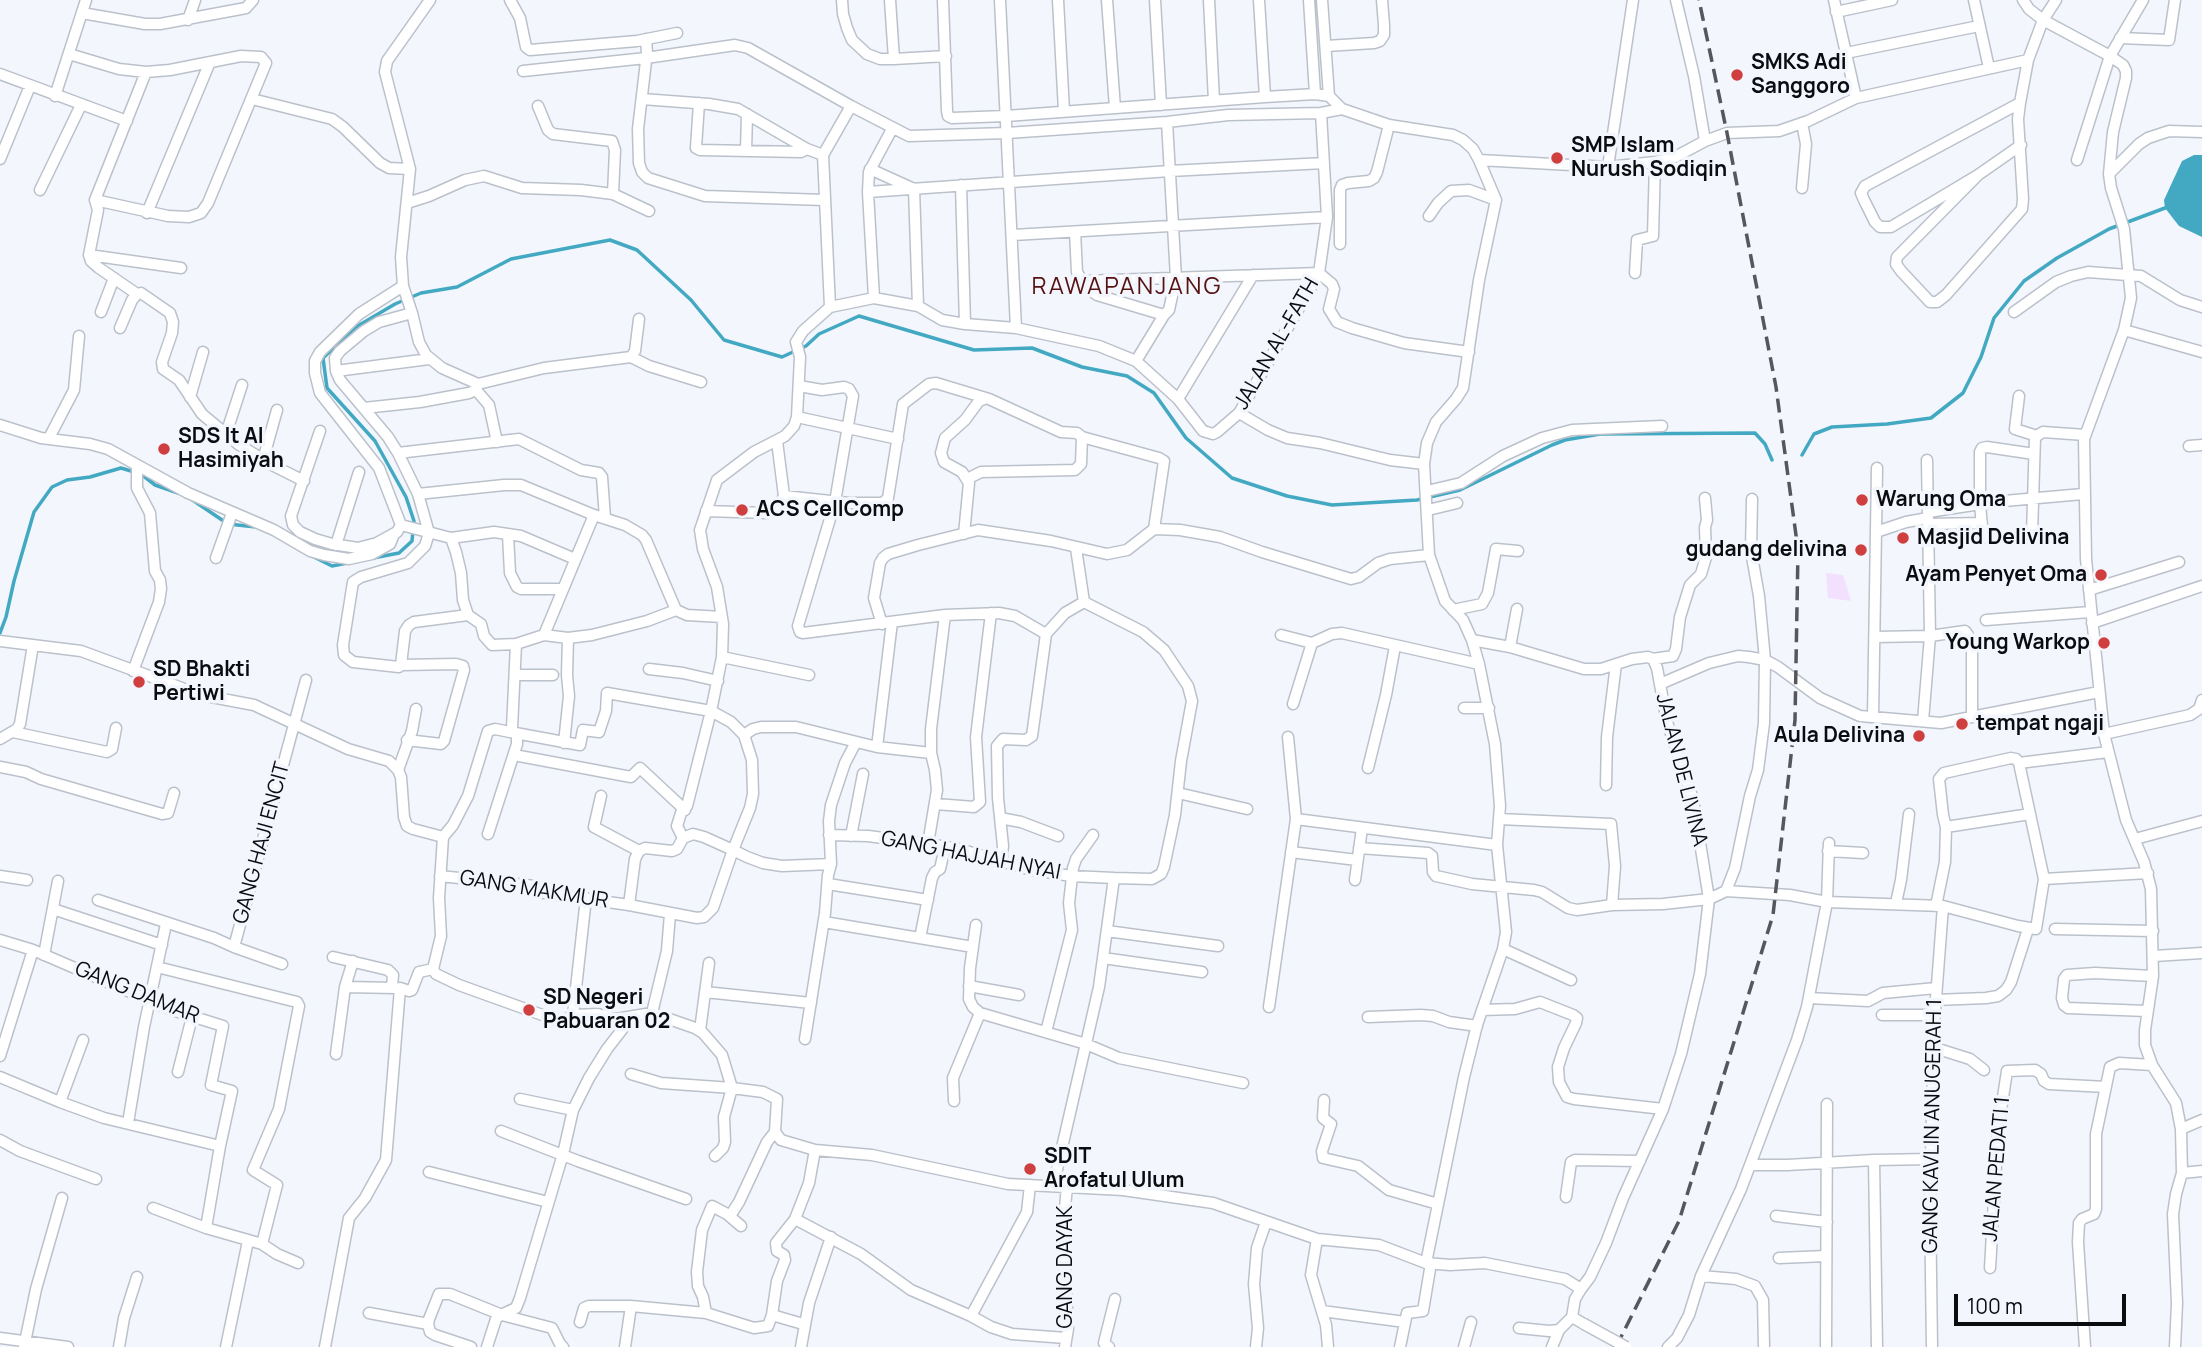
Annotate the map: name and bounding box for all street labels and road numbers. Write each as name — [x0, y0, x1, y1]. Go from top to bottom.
street label: JALAN AL-FATH — [1229, 274, 1325, 414]
street label: JALAN DE LIVINA — [1650, 691, 1712, 849]
street label: GANG HAJI ENCIT — [228, 759, 296, 927]
street label: GANG HAJJAH NYAI — [879, 826, 1063, 886]
street label: GANG MAKMUR — [458, 866, 610, 914]
street label: GANG DAMAR — [71, 957, 203, 1029]
street label: GANG KAVLIN ANUGERAH 1 — [1918, 998, 1948, 1254]
street label: JALAN PEDATI 1 — [1978, 1095, 2016, 1243]
street label: GANG DAYAK — [1053, 1206, 1079, 1328]

